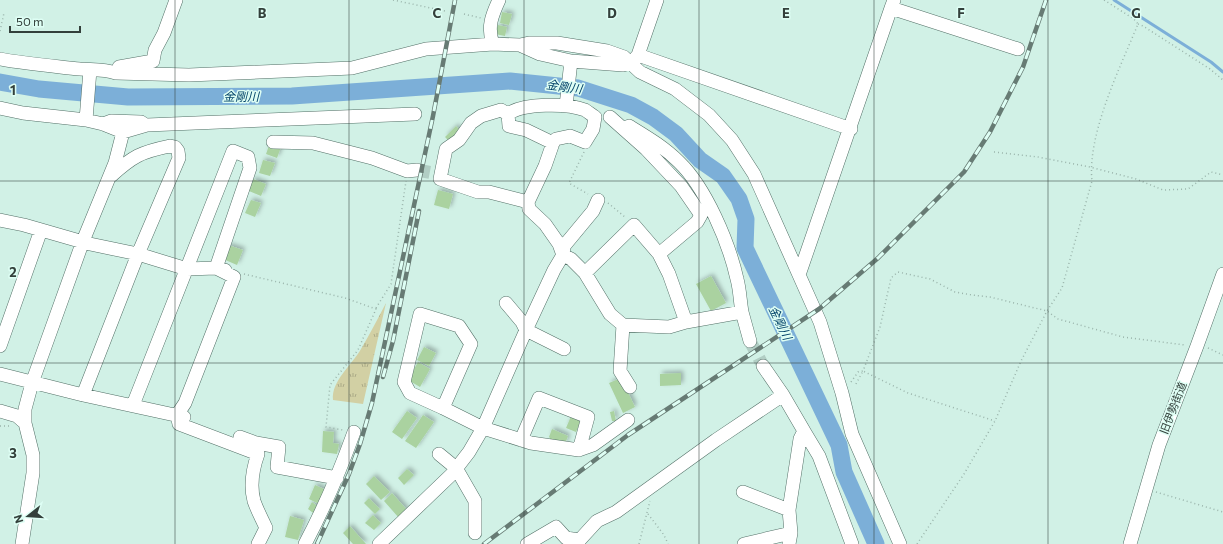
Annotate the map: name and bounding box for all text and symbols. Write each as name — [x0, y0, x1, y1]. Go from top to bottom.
text: B — [258, 5, 267, 21]
text: C — [433, 5, 442, 21]
text: D — [607, 5, 617, 21]
text: E — [782, 5, 790, 21]
text: F — [957, 5, 965, 21]
text: G — [1131, 5, 1141, 21]
scale bar — [10, 8, 80, 34]
text: 50 m — [16, 14, 44, 28]
water label: 金剛川 — [545, 77, 585, 96]
text: 1 — [10, 82, 16, 98]
water label: 金剛川 — [223, 89, 261, 103]
text: 2 — [9, 264, 17, 280]
water label: 金剛川 — [767, 303, 796, 344]
street label: 旧伊勢街道 — [1157, 380, 1188, 436]
text: 3 — [9, 445, 17, 461]
north arrow — [8, 496, 48, 536]
text: N — [11, 513, 25, 525]

